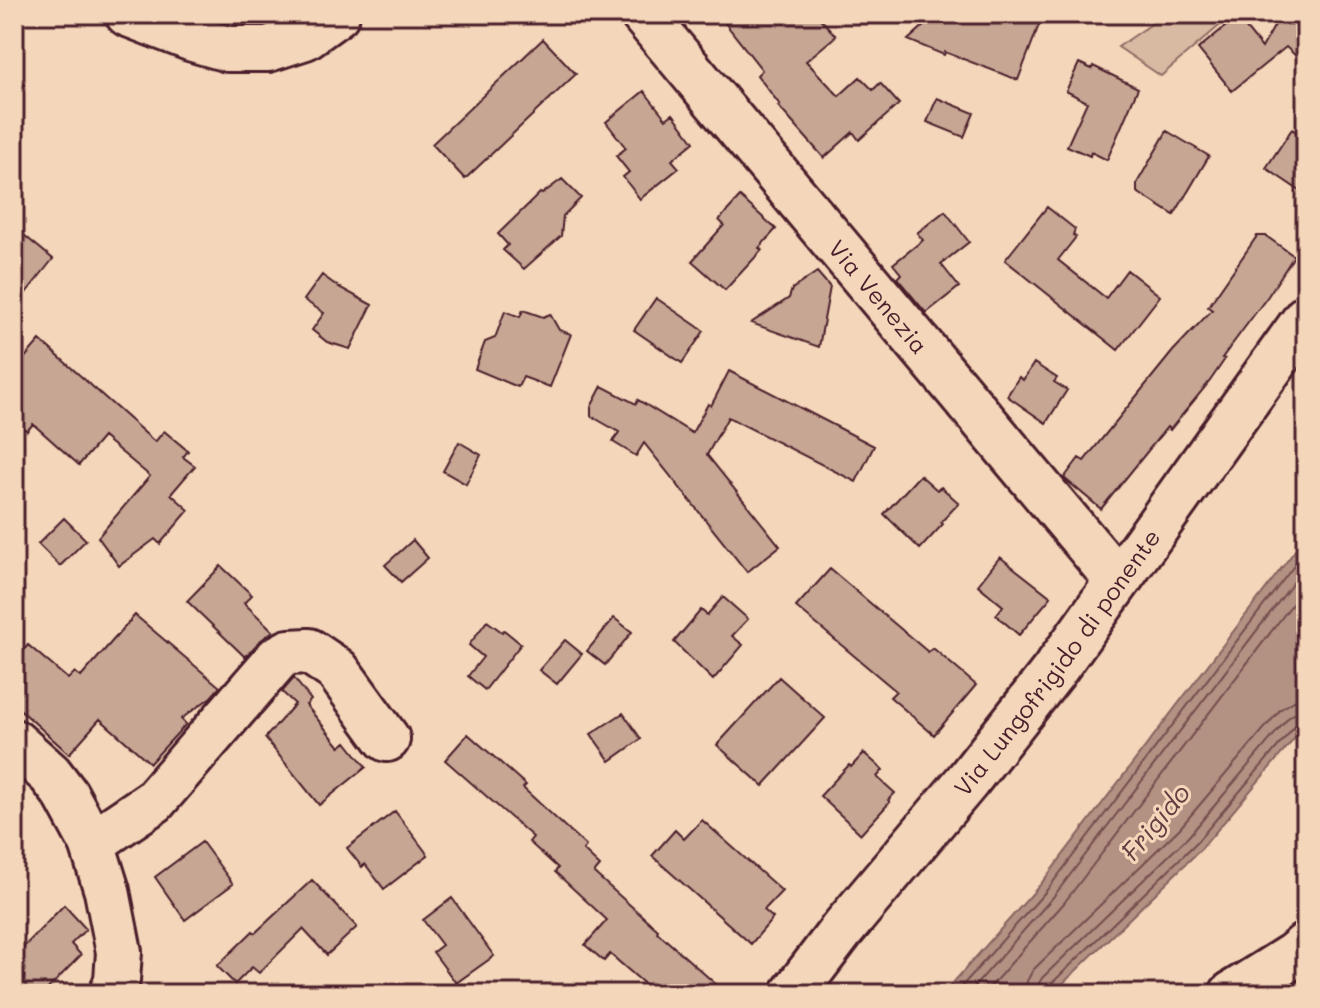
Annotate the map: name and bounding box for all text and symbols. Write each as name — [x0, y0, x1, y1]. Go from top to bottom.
street label: Via Venezia — [823, 233, 936, 360]
street label: Via Lungofrigido di ponente — [946, 522, 1166, 802]
water label: Frigido — [1113, 776, 1197, 868]

